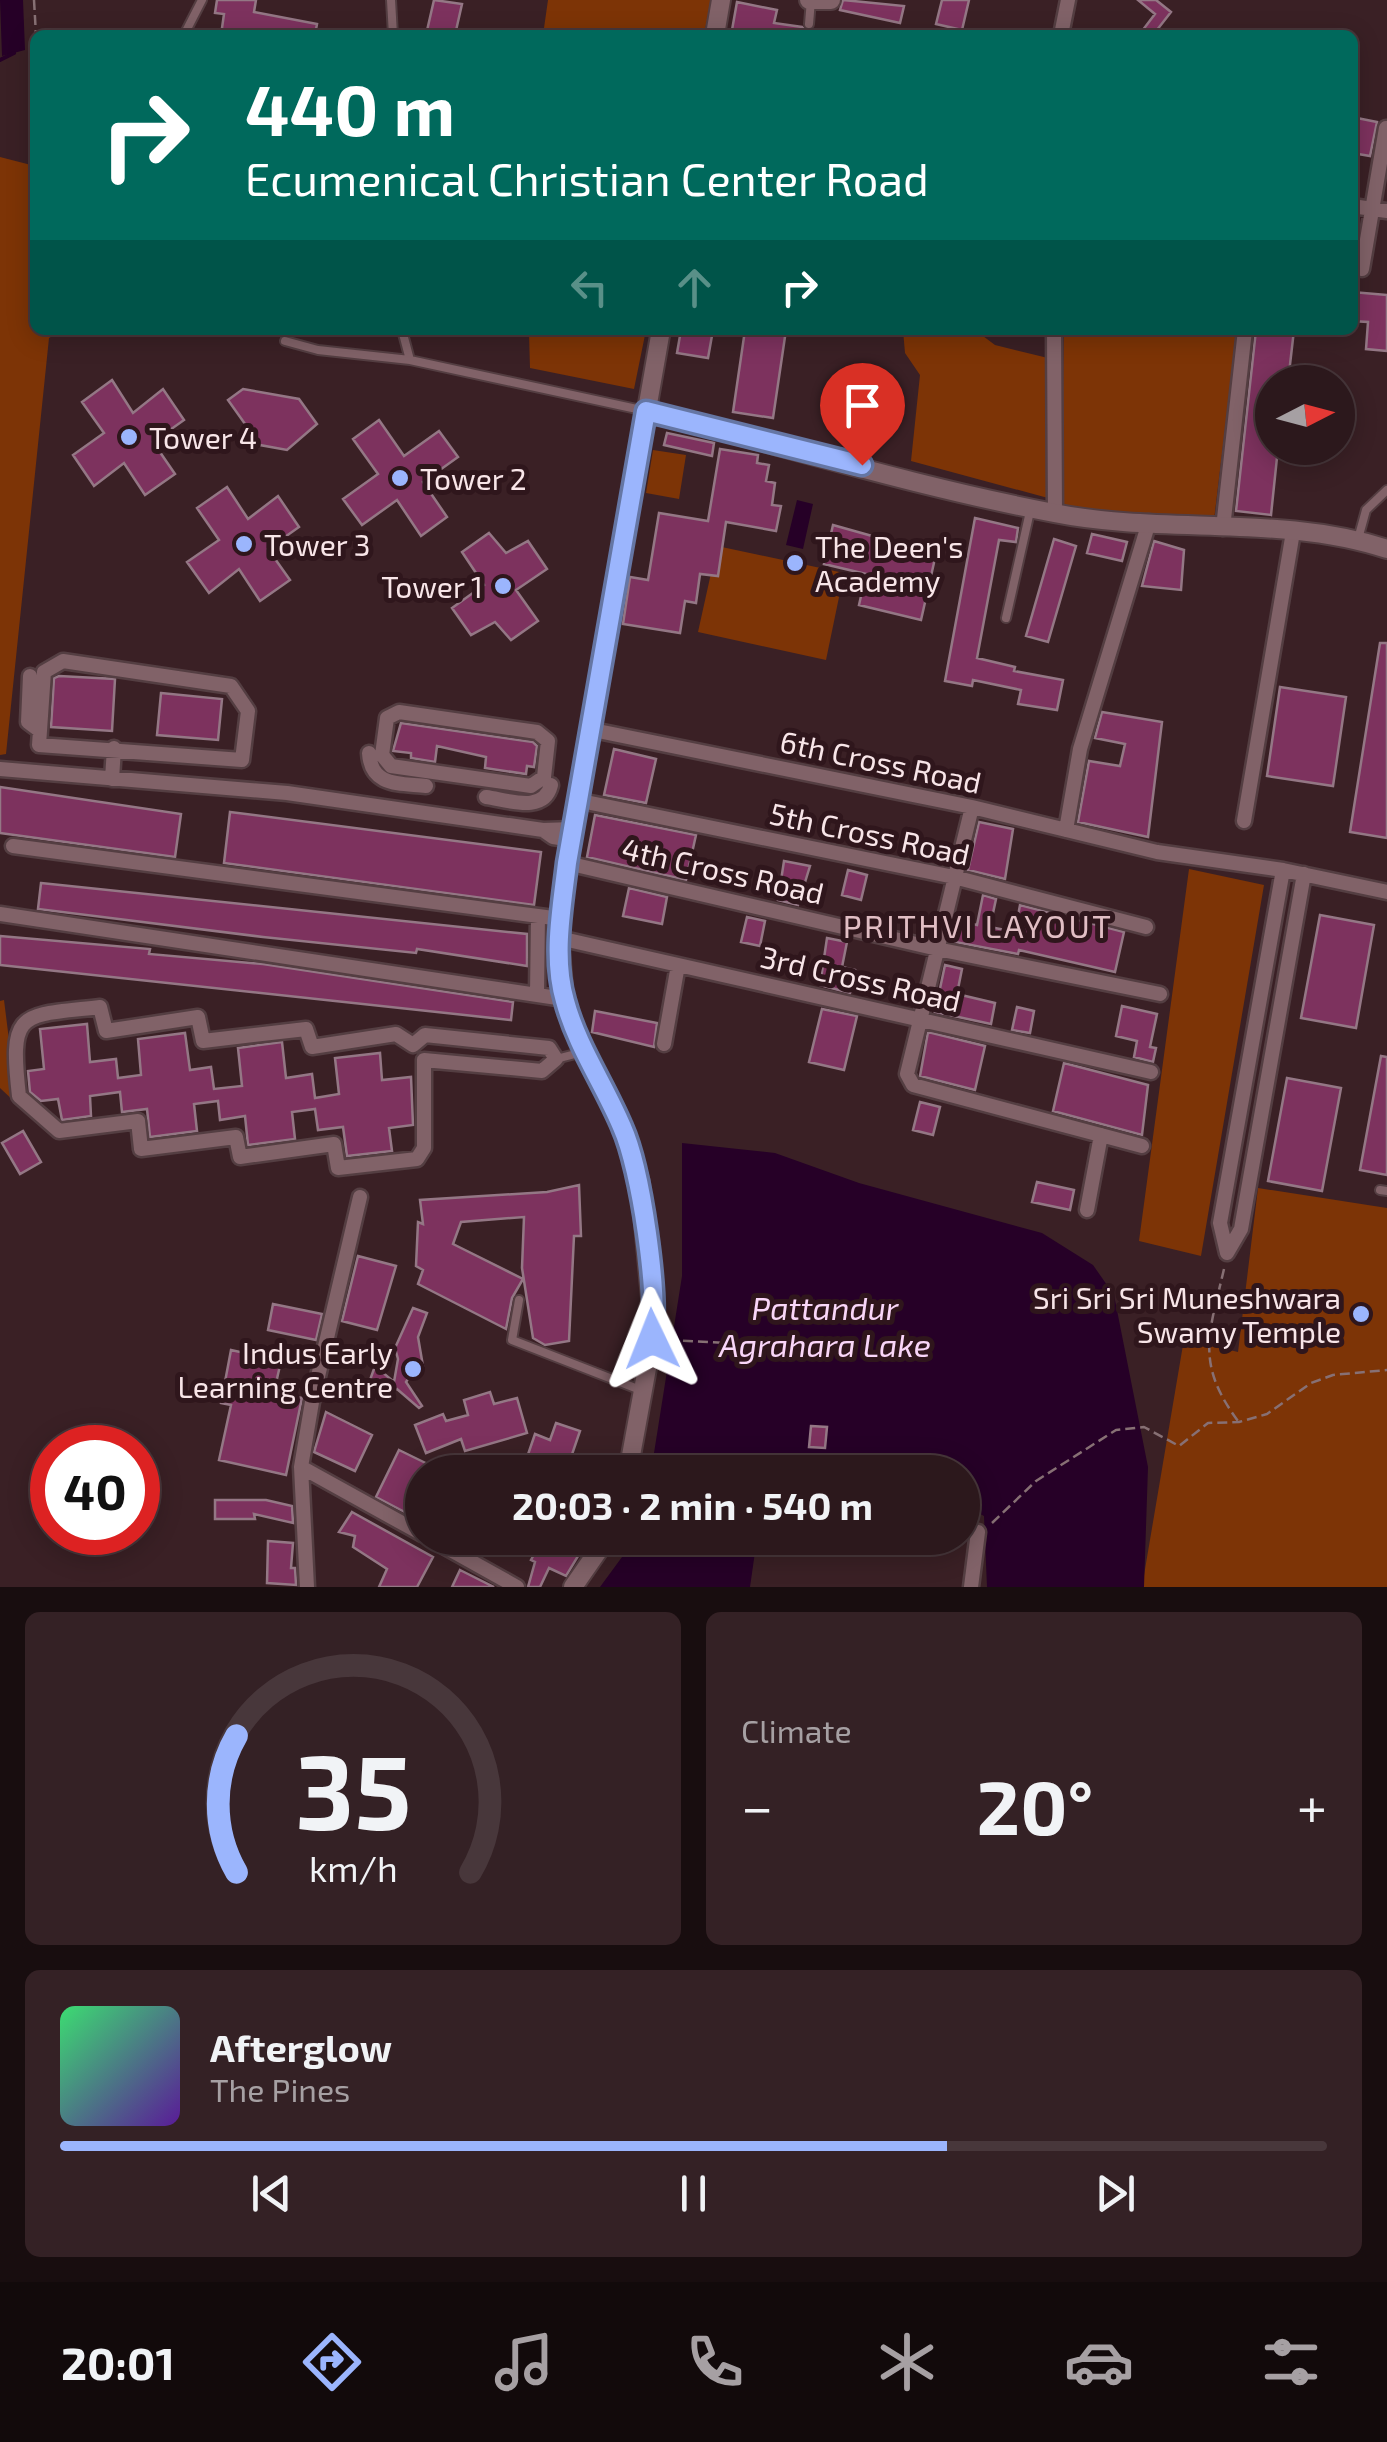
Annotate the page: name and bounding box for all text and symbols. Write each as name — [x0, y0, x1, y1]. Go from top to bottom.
text: 440 m — [245, 66, 455, 150]
icon: right — [80, 70, 210, 200]
text: Ecumenical Christian Center Road — [245, 151, 929, 205]
icon: left — [562, 260, 617, 315]
icon: ahead — [667, 260, 722, 315]
icon: right — [772, 260, 827, 315]
pin — [820, 363, 905, 466]
north arrow — [1255, 365, 1355, 465]
map controls — [1255, 365, 1355, 465]
icon: arrive — [835, 378, 890, 433]
place label: Tower 4 — [149, 419, 257, 455]
marker: Tower 4 — [118, 426, 140, 448]
place label: Tower 2 — [420, 460, 527, 496]
marker: Tower 2 — [389, 467, 411, 489]
place label: Tower 3 — [264, 526, 371, 562]
place label: The Deen's Academy — [815, 528, 963, 598]
marker: Tower 3 — [233, 533, 255, 555]
marker: The Deen's Academy — [784, 552, 806, 574]
place label: Tower 1 — [381, 568, 483, 604]
marker: Tower 1 — [492, 575, 514, 597]
street label: 6th Cross Road — [777, 722, 985, 800]
street label: 5th Cross Road — [767, 794, 973, 872]
street label: 4th Cross Road — [619, 829, 827, 911]
district label: PRITHVI LAYOUT — [843, 906, 1113, 944]
street label: 3rd Cross Road — [757, 937, 965, 1019]
place label: Sri Sri Sri Muneshwara Swamy Temple — [1033, 1279, 1341, 1349]
position arrow — [600, 1287, 704, 1391]
water label: Pattandur Agrahara Lake — [718, 1288, 931, 1364]
marker: Sri Sri Sri Muneshwara Swamy Temple — [1350, 1303, 1372, 1325]
place label: Indus Early Learning Centre — [177, 1334, 393, 1404]
marker: Indus Early Learning Centre — [402, 1358, 424, 1380]
speed limit sign: 40 — [30, 1425, 160, 1555]
text: 20:03 · 2 min · 540 m — [512, 1482, 873, 1528]
text: Climate — [741, 1711, 852, 1749]
text: 35 — [295, 1726, 411, 1851]
text: 20° — [977, 1760, 1093, 1850]
text: − — [741, 1772, 773, 1838]
text: + — [1297, 1772, 1327, 1838]
text: km/h — [309, 1846, 397, 1889]
text: Afterglow — [210, 2024, 392, 2070]
text: The Pines — [210, 2070, 350, 2108]
icon: previous — [244, 2166, 299, 2221]
icon: pause — [666, 2166, 721, 2221]
icon: next — [1088, 2166, 1143, 2221]
icon: directions — [297, 2327, 367, 2397]
icon: music — [489, 2327, 559, 2397]
icon: phone — [680, 2327, 750, 2397]
icon: climate — [872, 2327, 942, 2397]
icon: car — [1064, 2327, 1134, 2397]
icon: filters — [1256, 2327, 1326, 2397]
text: 20:01 — [61, 2335, 175, 2389]

